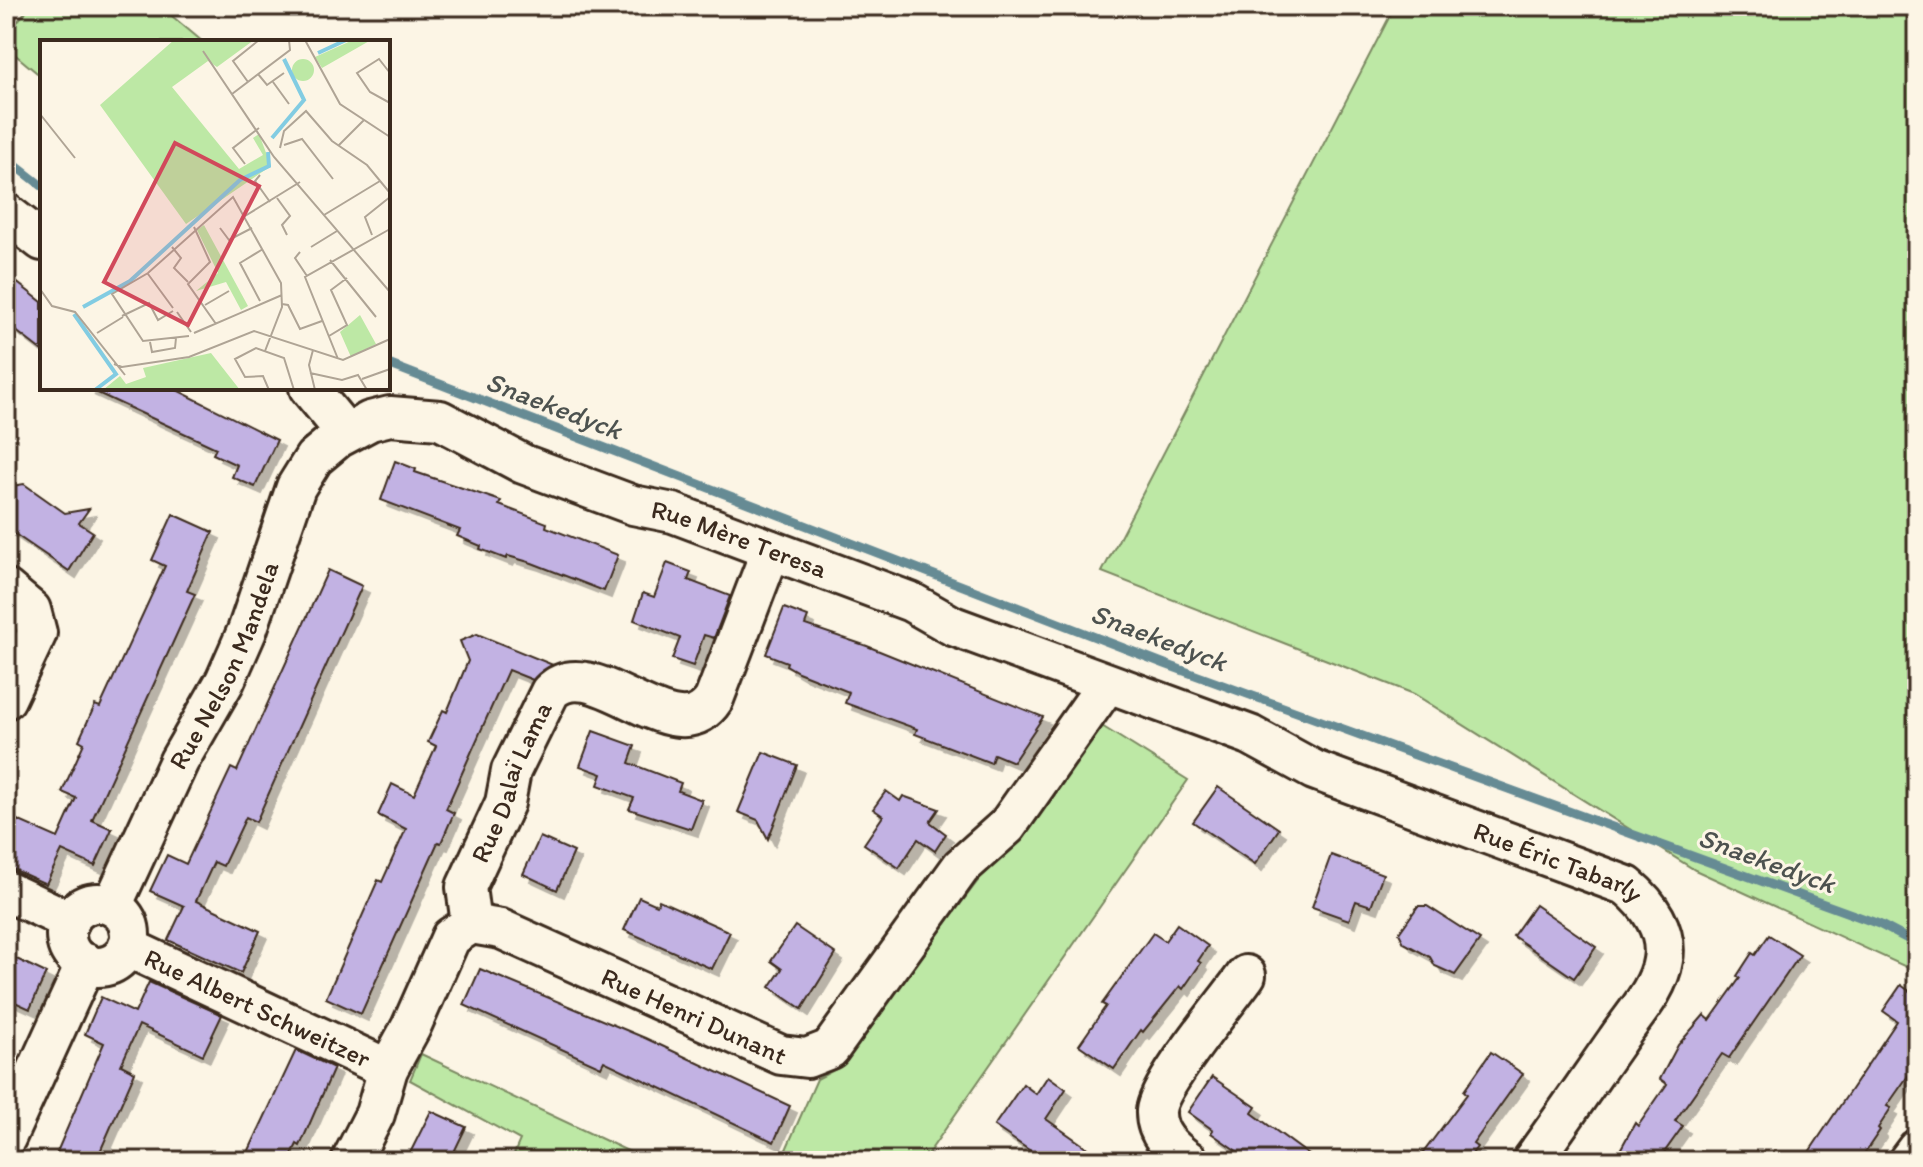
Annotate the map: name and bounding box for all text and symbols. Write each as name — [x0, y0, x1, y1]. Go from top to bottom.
inset map — [40, 40, 390, 390]
water label: Snaekedyck — [481, 364, 628, 447]
street label: Rue Mère Teresa — [649, 493, 832, 585]
street label: Rue Nelson Mandela — [162, 557, 286, 775]
water label: Snaekedyck — [1086, 596, 1233, 679]
street label: Rue Dalaï Lama — [464, 696, 559, 868]
street label: Rue Éric Tabarly — [1469, 815, 1650, 909]
water label: Snaekedyck — [1694, 820, 1841, 901]
street label: Rue Albert Schweitzer — [139, 941, 376, 1075]
street label: Rue Henri Dunant — [596, 960, 792, 1072]

